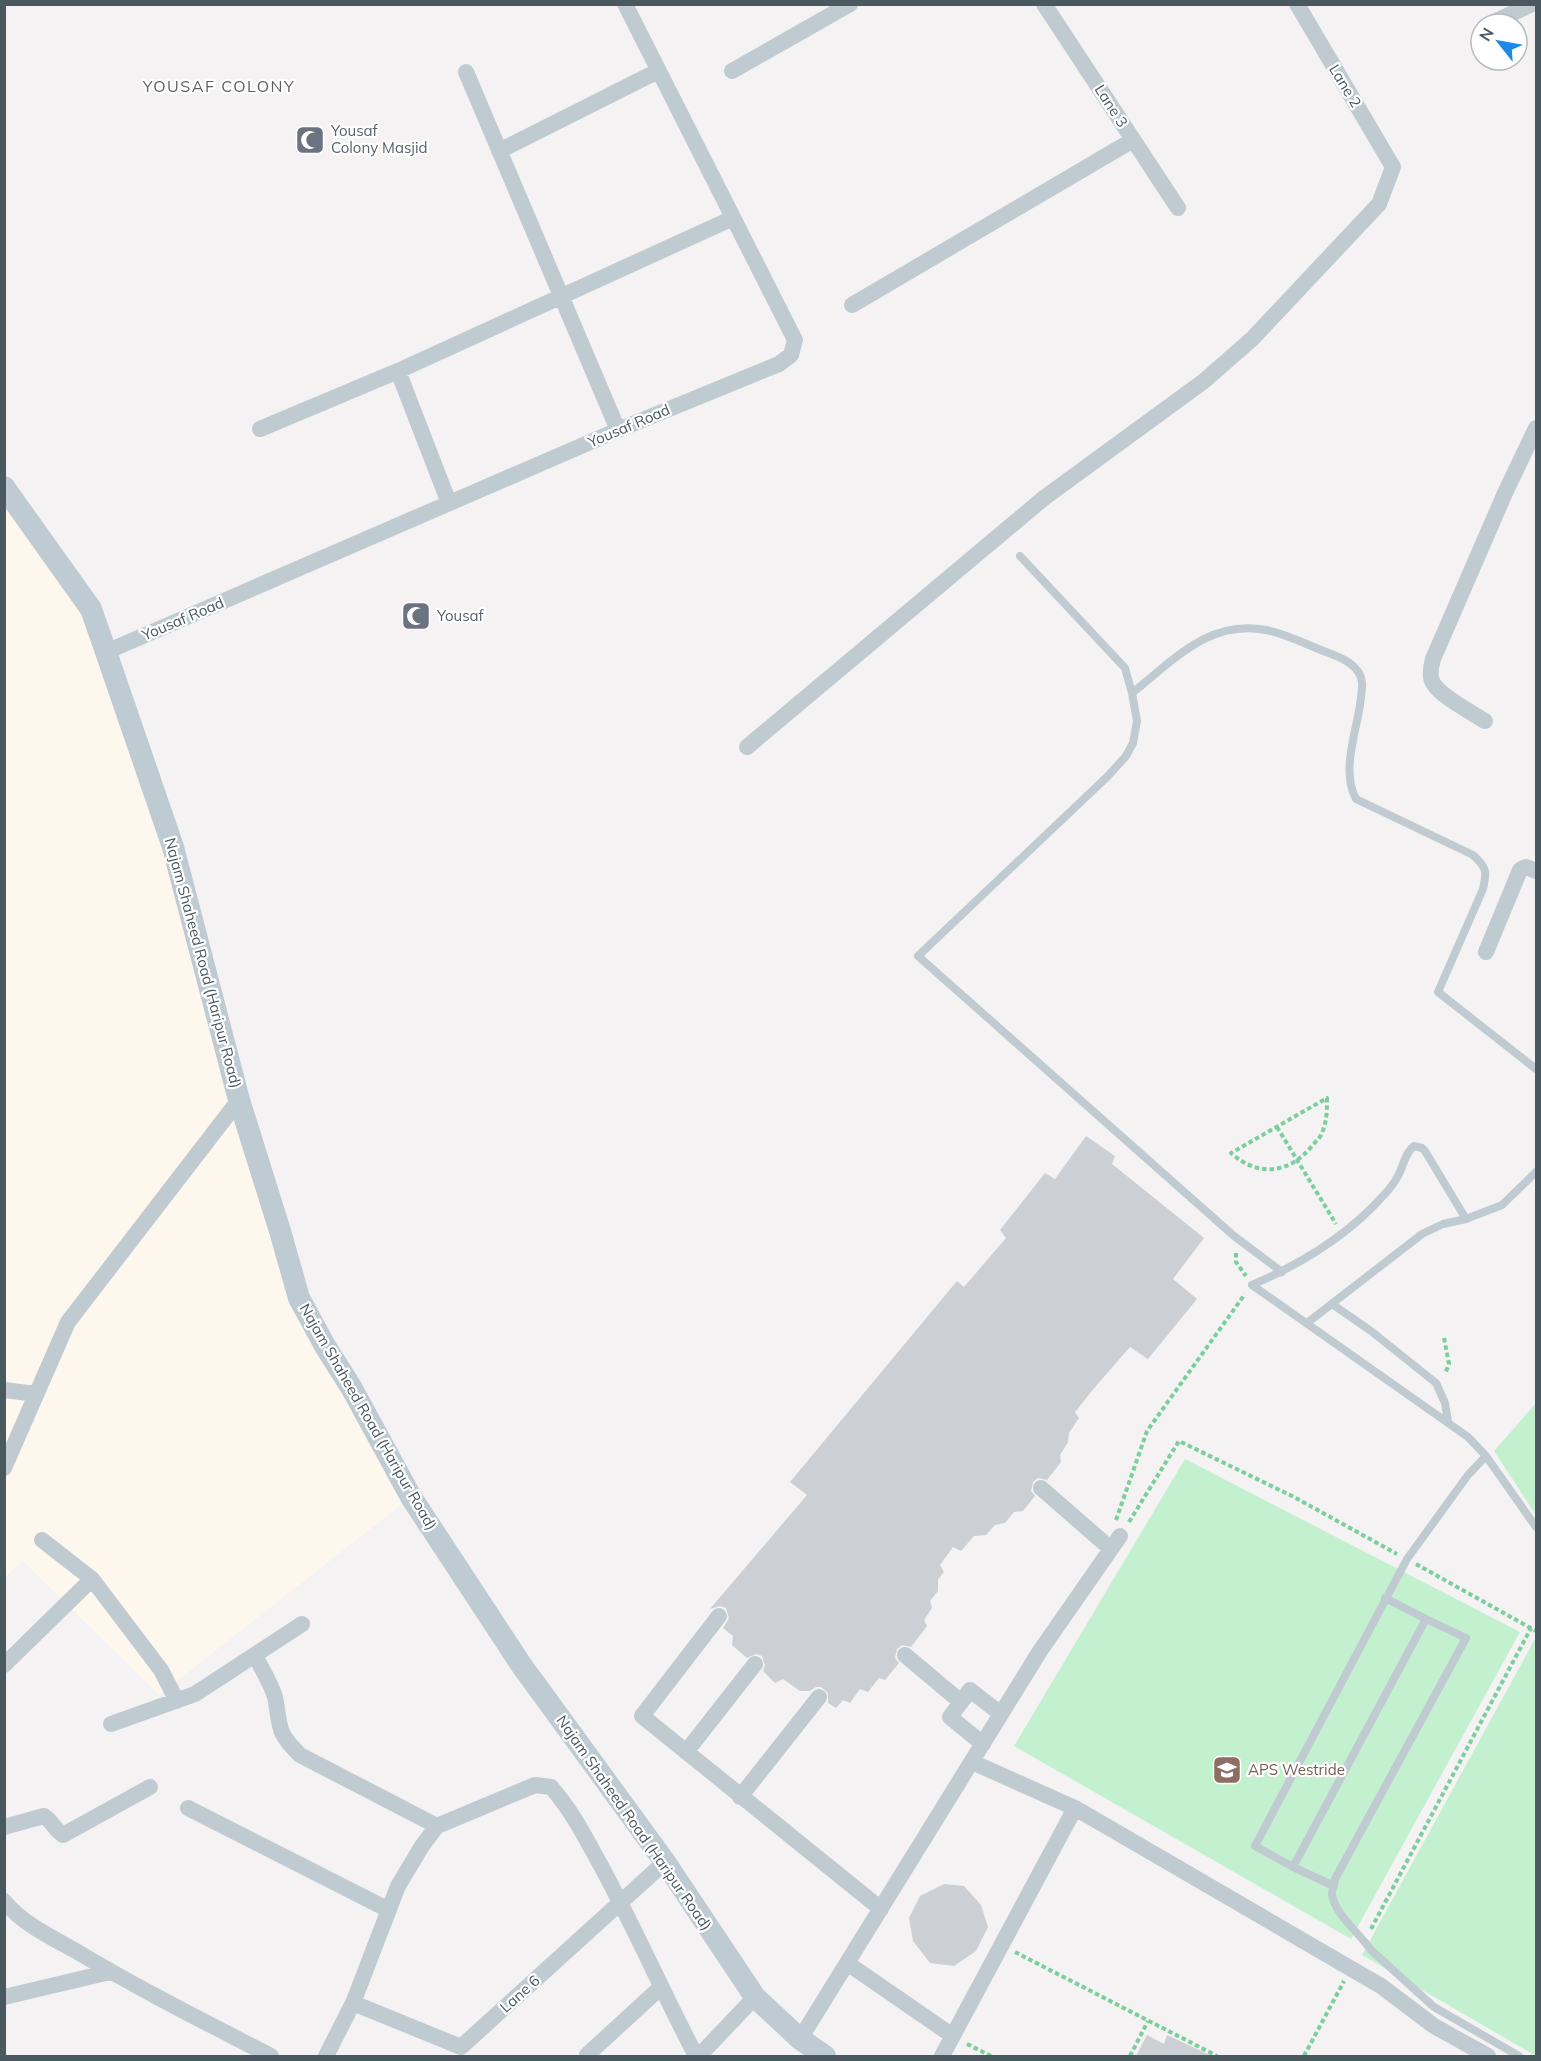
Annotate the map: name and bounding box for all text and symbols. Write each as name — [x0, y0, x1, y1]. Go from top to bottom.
north arrow — [1469, 12, 1529, 72]
text: N — [1474, 24, 1498, 45]
street label: Lane 2 — [1325, 61, 1366, 111]
district label: YOUSAF COLONY — [142, 76, 295, 96]
street label: Lane 3 — [1091, 81, 1132, 131]
place label: Yousaf Colony Masjid — [330, 121, 427, 157]
mosque icon: Yousaf Colony Masjid — [294, 124, 326, 156]
street label: Yousaf Road — [584, 400, 673, 452]
street label: Yousaf Road — [138, 593, 227, 645]
mosque icon: Yousaf — [400, 600, 432, 632]
place label: Yousaf — [436, 606, 485, 625]
street label: Najam Shaheed Road (Haripur Road) — [161, 836, 246, 1090]
street label: Najam Shaheed Road (Haripur Road) — [296, 1300, 441, 1533]
street label: Najam Shaheed Road (Haripur Road) — [552, 1711, 716, 1934]
school or university icon: APS Westride — [1211, 1754, 1243, 1786]
place label: APS Westride — [1248, 1760, 1345, 1779]
street label: Lane 6 — [496, 1971, 544, 2016]

